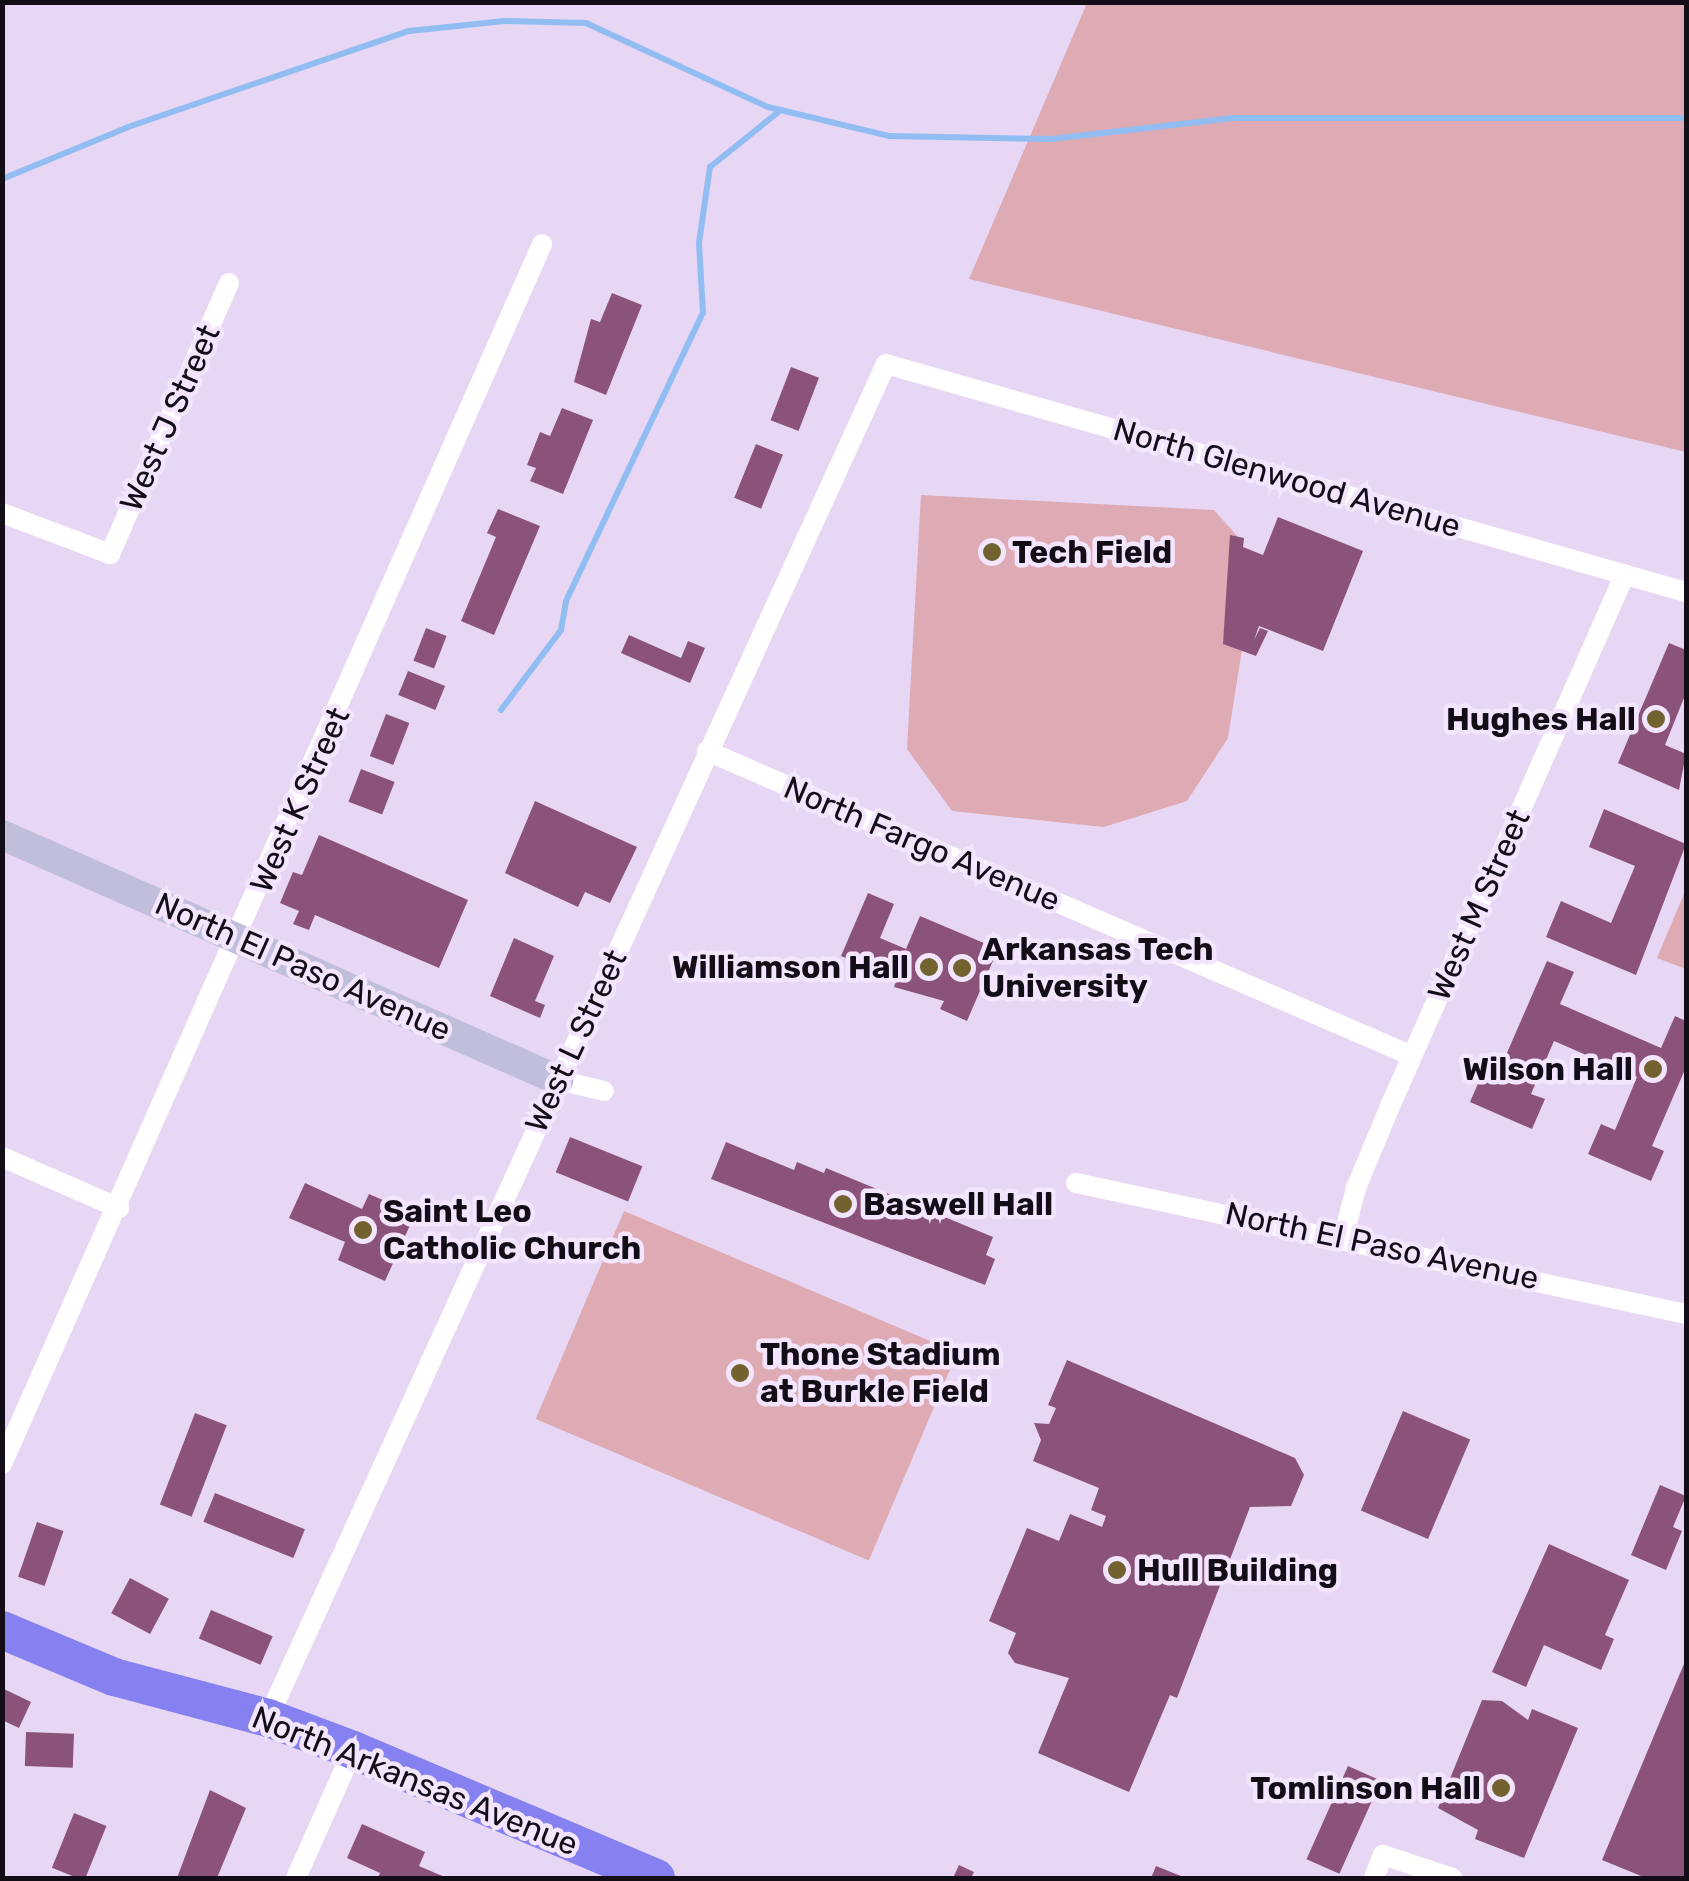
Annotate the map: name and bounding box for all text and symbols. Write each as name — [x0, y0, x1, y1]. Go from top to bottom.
street label: West J Street — [112, 319, 228, 517]
street label: North Glenwood Avenue — [1109, 410, 1465, 546]
place label: Tech Field — [1012, 533, 1172, 571]
marker: Tech Field — [981, 541, 1003, 563]
place label: Hughes Hall — [1446, 700, 1636, 738]
street label: West K Street — [242, 701, 358, 899]
marker: Hughes Hall — [1645, 708, 1667, 730]
street label: North Fargo Avenue — [778, 768, 1066, 920]
street label: West M Street — [1420, 803, 1538, 1007]
street label: North El Paso Avenue — [149, 884, 457, 1050]
place label: Arkansas Tech University — [982, 931, 1214, 1006]
street label: West L Street — [517, 943, 635, 1139]
place label: Williamson Hall — [672, 948, 909, 986]
marker: Williamson Hall — [918, 956, 940, 978]
marker: Arkansas Tech University — [951, 957, 973, 979]
place label: Wilson Hall — [1462, 1050, 1633, 1088]
marker: Wilson Hall — [1642, 1058, 1664, 1080]
place label: Baswell Hall — [863, 1185, 1053, 1223]
place label: Saint Leo Catholic Church — [383, 1193, 641, 1268]
marker: Baswell Hall — [832, 1193, 854, 1215]
street label: North El Paso Avenue — [1221, 1194, 1543, 1298]
marker: Saint Leo Catholic Church — [352, 1219, 374, 1241]
place label: Thone Stadium at Burkle Field — [760, 1336, 1001, 1411]
marker: Thone Stadium at Burkle Field — [729, 1362, 751, 1384]
place label: Hull Building — [1137, 1551, 1338, 1589]
marker: Hull Building — [1106, 1559, 1128, 1581]
street label: North Arkansas Avenue — [246, 1698, 584, 1864]
place label: Tomlinson Hall — [1250, 1769, 1481, 1807]
marker: Tomlinson Hall — [1490, 1777, 1512, 1799]

